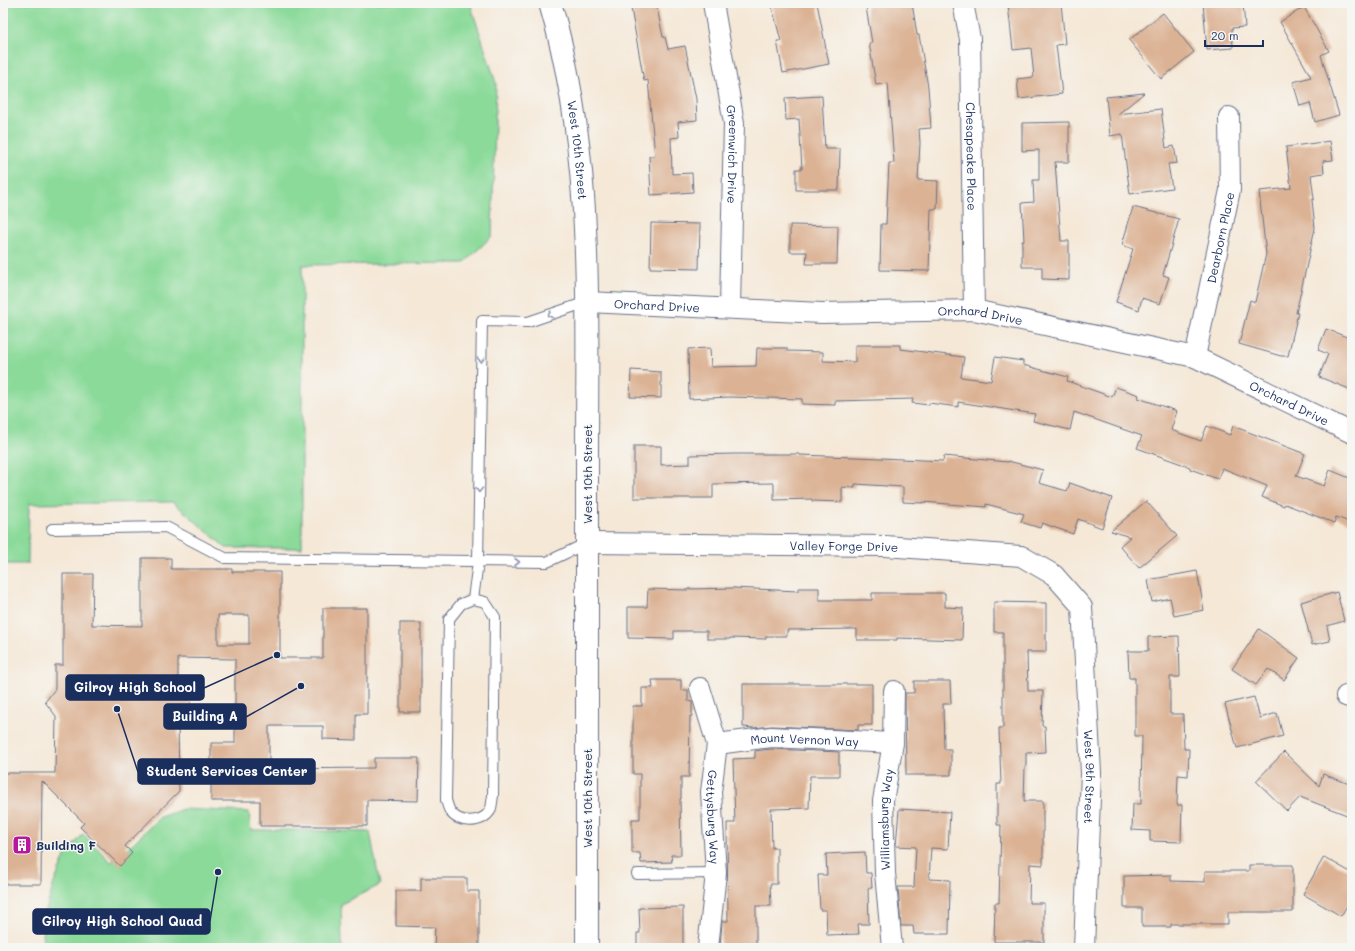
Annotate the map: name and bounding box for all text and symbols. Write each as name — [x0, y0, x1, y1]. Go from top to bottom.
scale bar — [1205, 22, 1263, 48]
text: 20 m — [1211, 27, 1239, 43]
street label: West 10th Street — [564, 99, 591, 200]
street label: Chesapeake Place — [963, 102, 981, 211]
street label: Greenwich Drive — [723, 104, 742, 204]
street label: Dearborn Place — [1203, 191, 1237, 285]
street label: Orchard Drive — [614, 295, 700, 315]
street label: Orchard Drive — [937, 302, 1024, 328]
one-way arrow — [546, 310, 553, 318]
one-way arrow — [477, 357, 485, 363]
street label: Orchard Drive — [1247, 377, 1332, 429]
street label: West 10th Street — [579, 424, 595, 524]
one-way arrow — [475, 487, 483, 493]
street label: Valley Forge Drive — [790, 537, 899, 555]
one-way arrow — [514, 558, 520, 566]
callout: Gilroy High School — [66, 675, 204, 700]
text: Gilroy High School — [74, 678, 196, 696]
callout: Building A — [164, 704, 246, 729]
text: Building A — [172, 707, 238, 724]
street label: Mount Vernon Way — [749, 729, 859, 749]
street label: West 9th Street — [1081, 729, 1099, 824]
street label: West 10th Street — [579, 748, 595, 848]
callout: Student Services Center — [138, 759, 315, 784]
text: Student Services Center — [146, 762, 308, 779]
street label: Williamsburg Way — [875, 767, 896, 871]
street label: Gettysburg Way — [703, 769, 723, 865]
building icon: Building F — [11, 834, 33, 856]
place label: Building F — [36, 837, 96, 853]
callout: Gilroy High School Quad — [33, 909, 210, 934]
text: Gilroy High School Quad — [42, 912, 202, 930]

